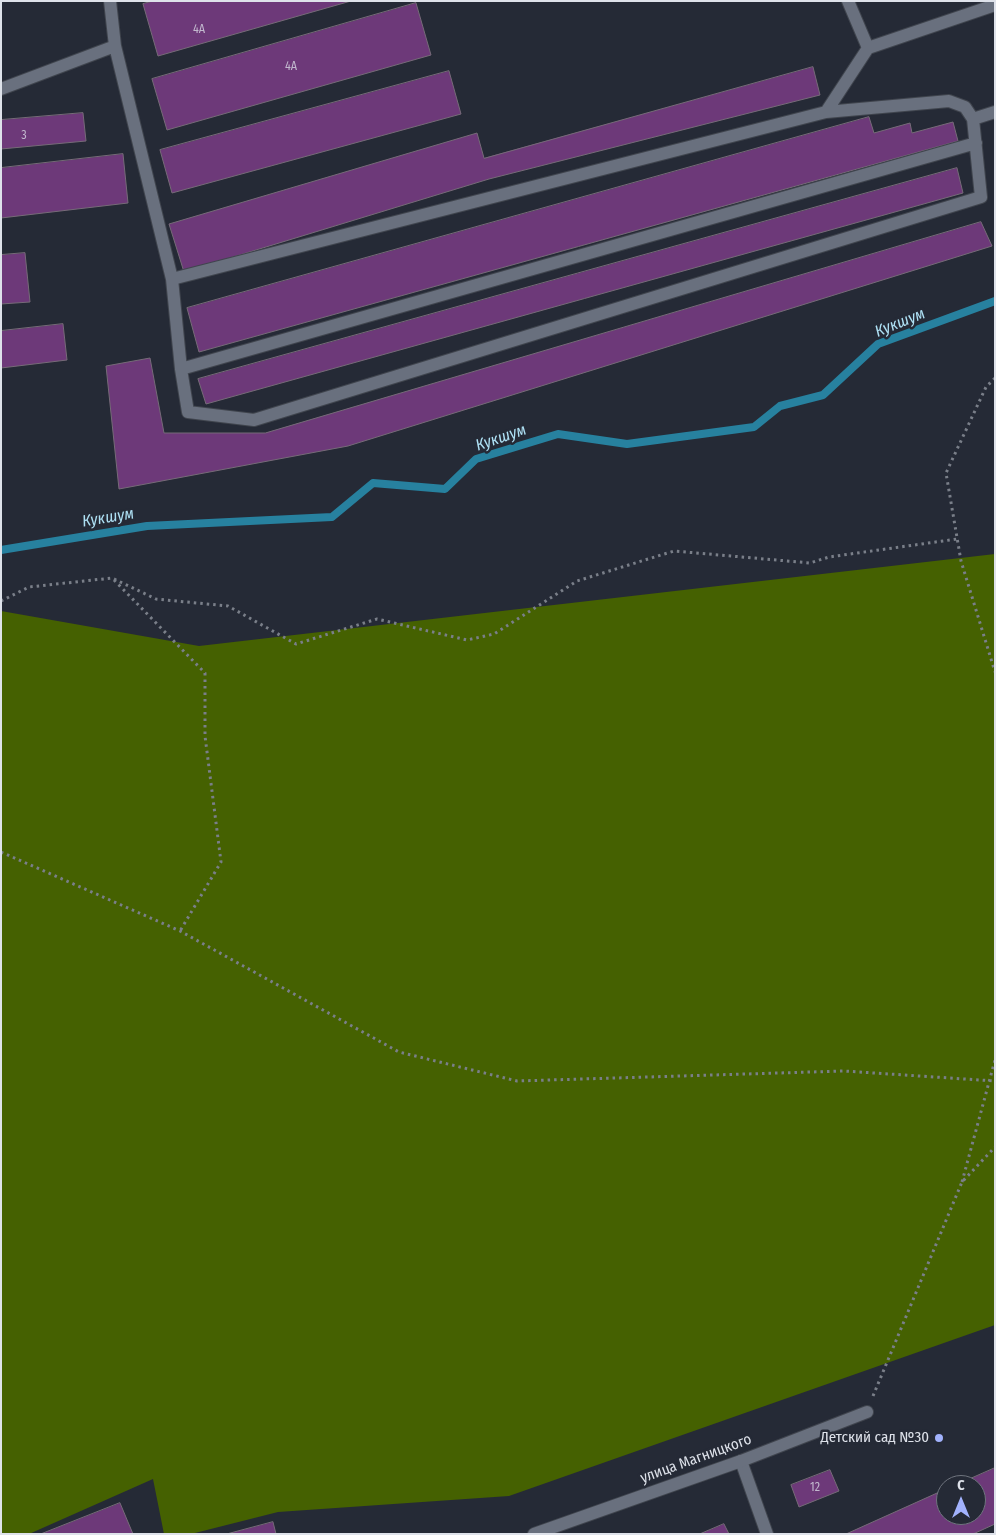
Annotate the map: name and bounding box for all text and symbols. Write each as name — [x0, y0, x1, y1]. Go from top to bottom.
house number: 4А — [193, 23, 205, 37]
house number: 4А — [285, 60, 297, 74]
house number: 3 — [21, 129, 27, 143]
water label: Кукшум — [872, 304, 928, 342]
water label: Кукшум — [473, 420, 529, 456]
water label: Кукшум — [81, 504, 135, 532]
place label: Детский сад №30 — [820, 1429, 929, 1447]
street label: улица Магницкого — [638, 1431, 754, 1487]
marker: Детский сад №30 — [933, 1432, 945, 1444]
north arrow — [936, 1475, 986, 1525]
text: С — [957, 1477, 965, 1494]
house number: 12 — [810, 1481, 820, 1495]

